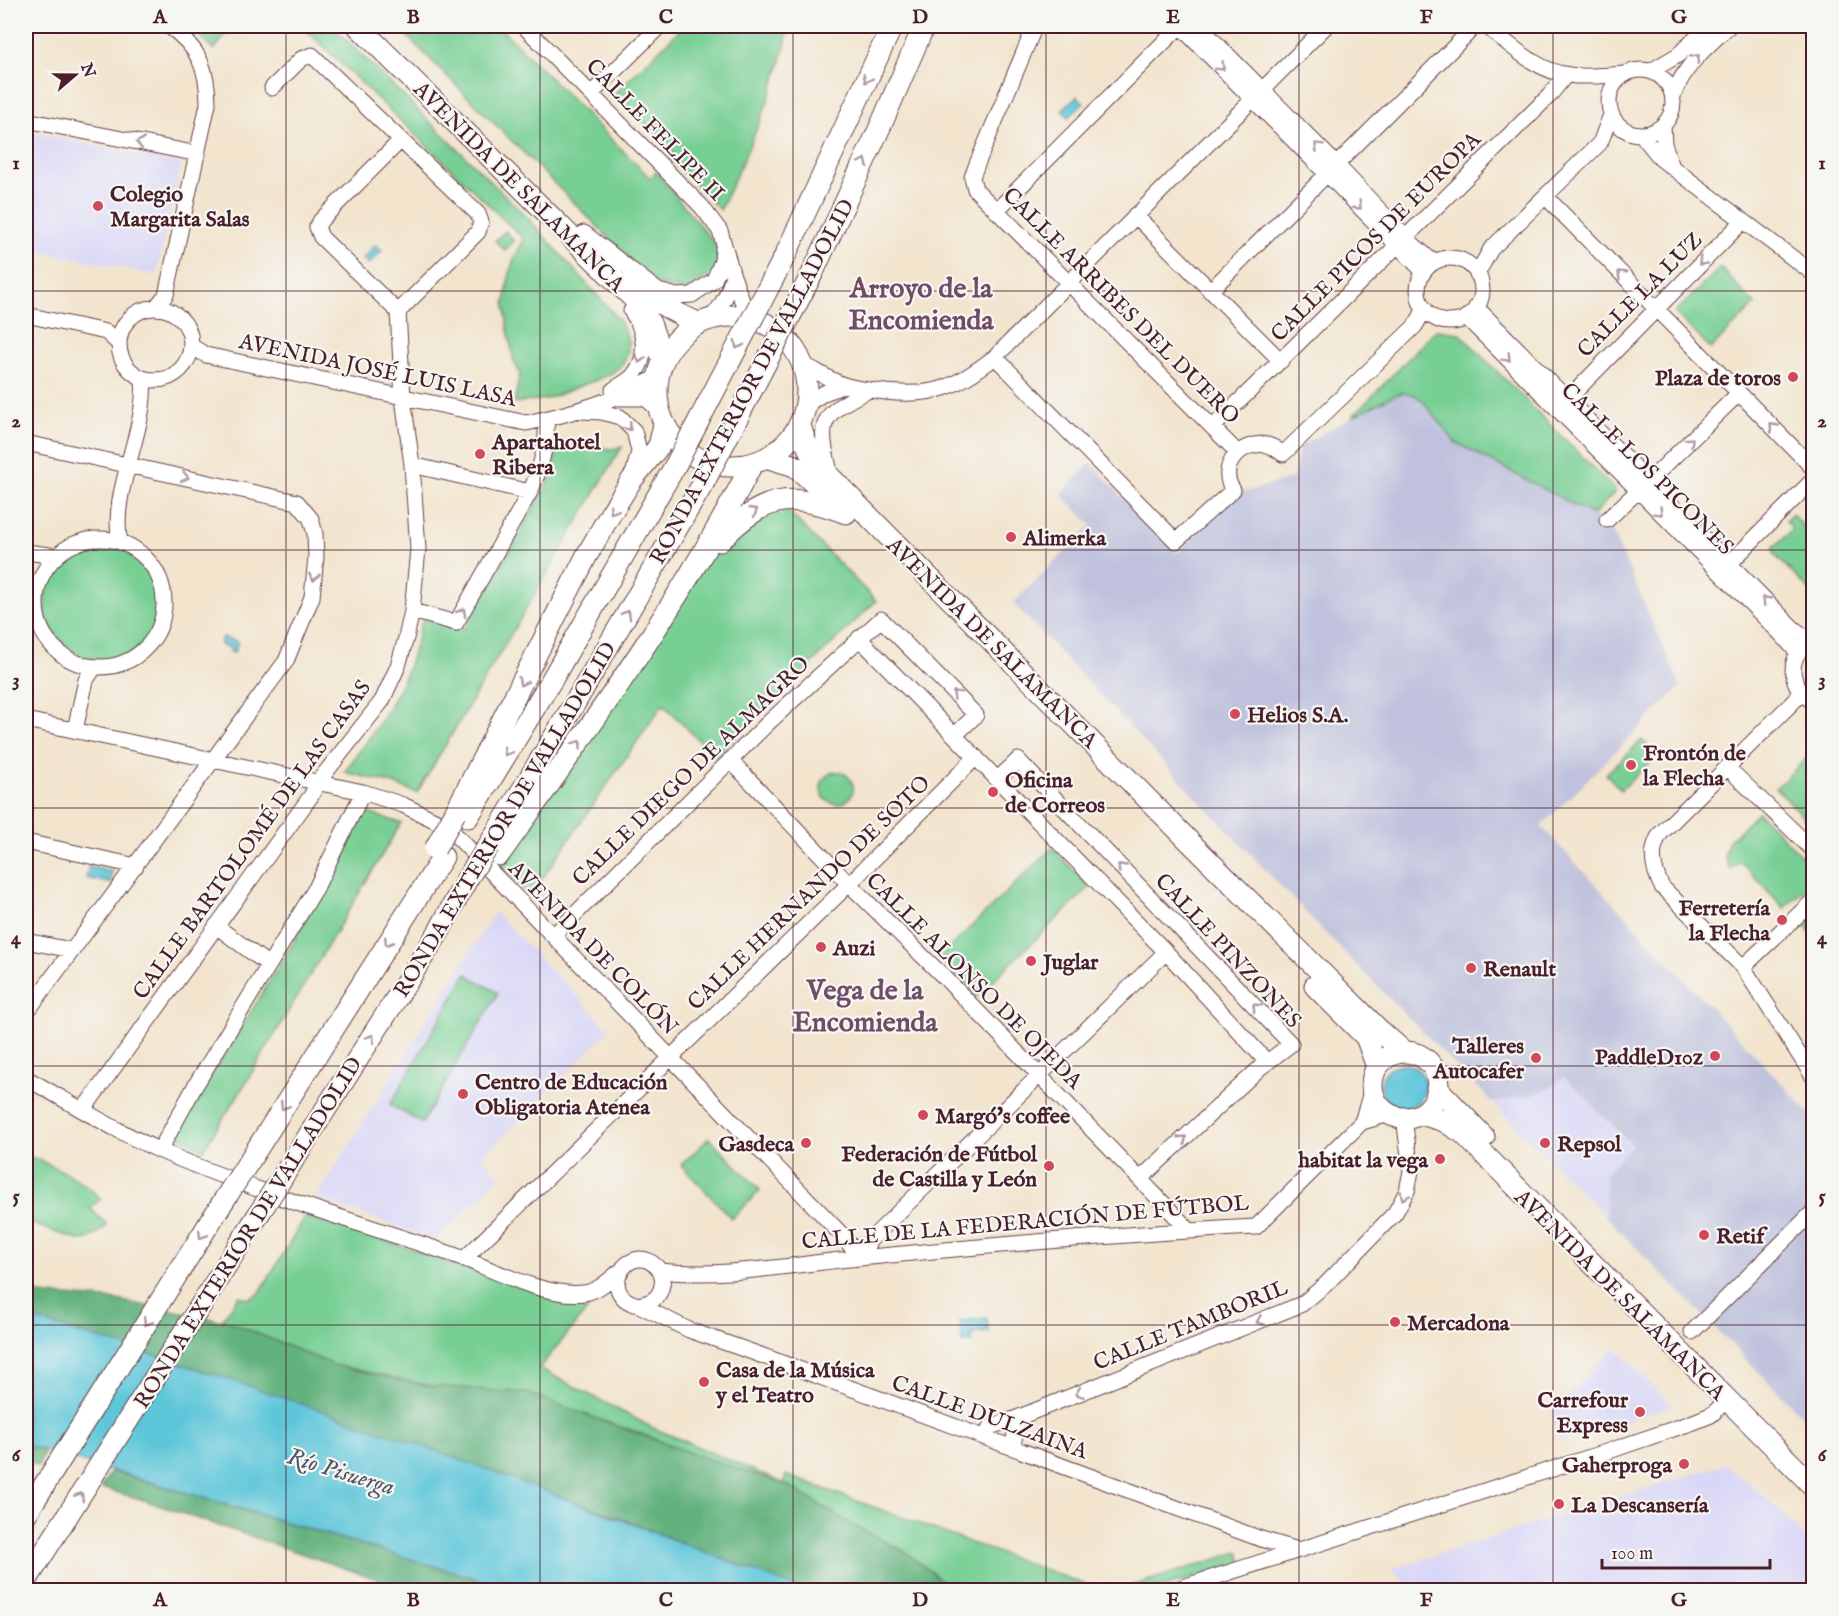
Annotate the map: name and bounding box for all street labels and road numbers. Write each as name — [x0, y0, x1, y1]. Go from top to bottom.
street label: CALLE FELIPE II — [579, 53, 730, 208]
street label: AVENIDA DE SALAMANCA — [406, 75, 631, 300]
street label: CALLE PICOS DE EUROPA — [1265, 126, 1488, 348]
street label: CALLE ARRIBES DEL DUERO — [996, 182, 1245, 431]
street label: RONDA EXTERIOR DE VALLADOLID — [644, 194, 861, 569]
street label: CALLE LA LUZ — [1572, 227, 1709, 364]
street label: AVENIDA JOSÉ LUIS LASA — [235, 328, 520, 414]
street label: CALLE LOS PICONES — [1554, 377, 1739, 562]
street label: AVENIDA DE SALAMANCA — [879, 531, 1104, 756]
street label: RONDA EXTERIOR DE VALLADOLID — [388, 637, 623, 1003]
street label: CALLE DIEGO DE ALMAGRO — [567, 650, 816, 892]
street label: CALLE BARTOLOMÉ DE LAS CASAS — [127, 675, 378, 1005]
street label: CALLE HERNANDO DE SOTO — [682, 770, 937, 1017]
street label: AVENIDA DE COLÓN — [501, 854, 683, 1042]
street label: CALLE ALONSO DE OJEDA — [859, 867, 1089, 1096]
street label: CALLE PINZONES — [1148, 868, 1307, 1035]
street label: RONDA EXTERIOR DE VALLADOLID — [128, 1052, 369, 1414]
street label: AVENIDA DE SALAMANCA — [1507, 1183, 1732, 1408]
street label: CALLE DE LA FEDERACIÓN DE FÚTBOL — [800, 1189, 1250, 1256]
street label: CALLE TAMBORIL — [1090, 1274, 1292, 1378]
street label: CALLE DULZAINA — [887, 1369, 1092, 1467]

